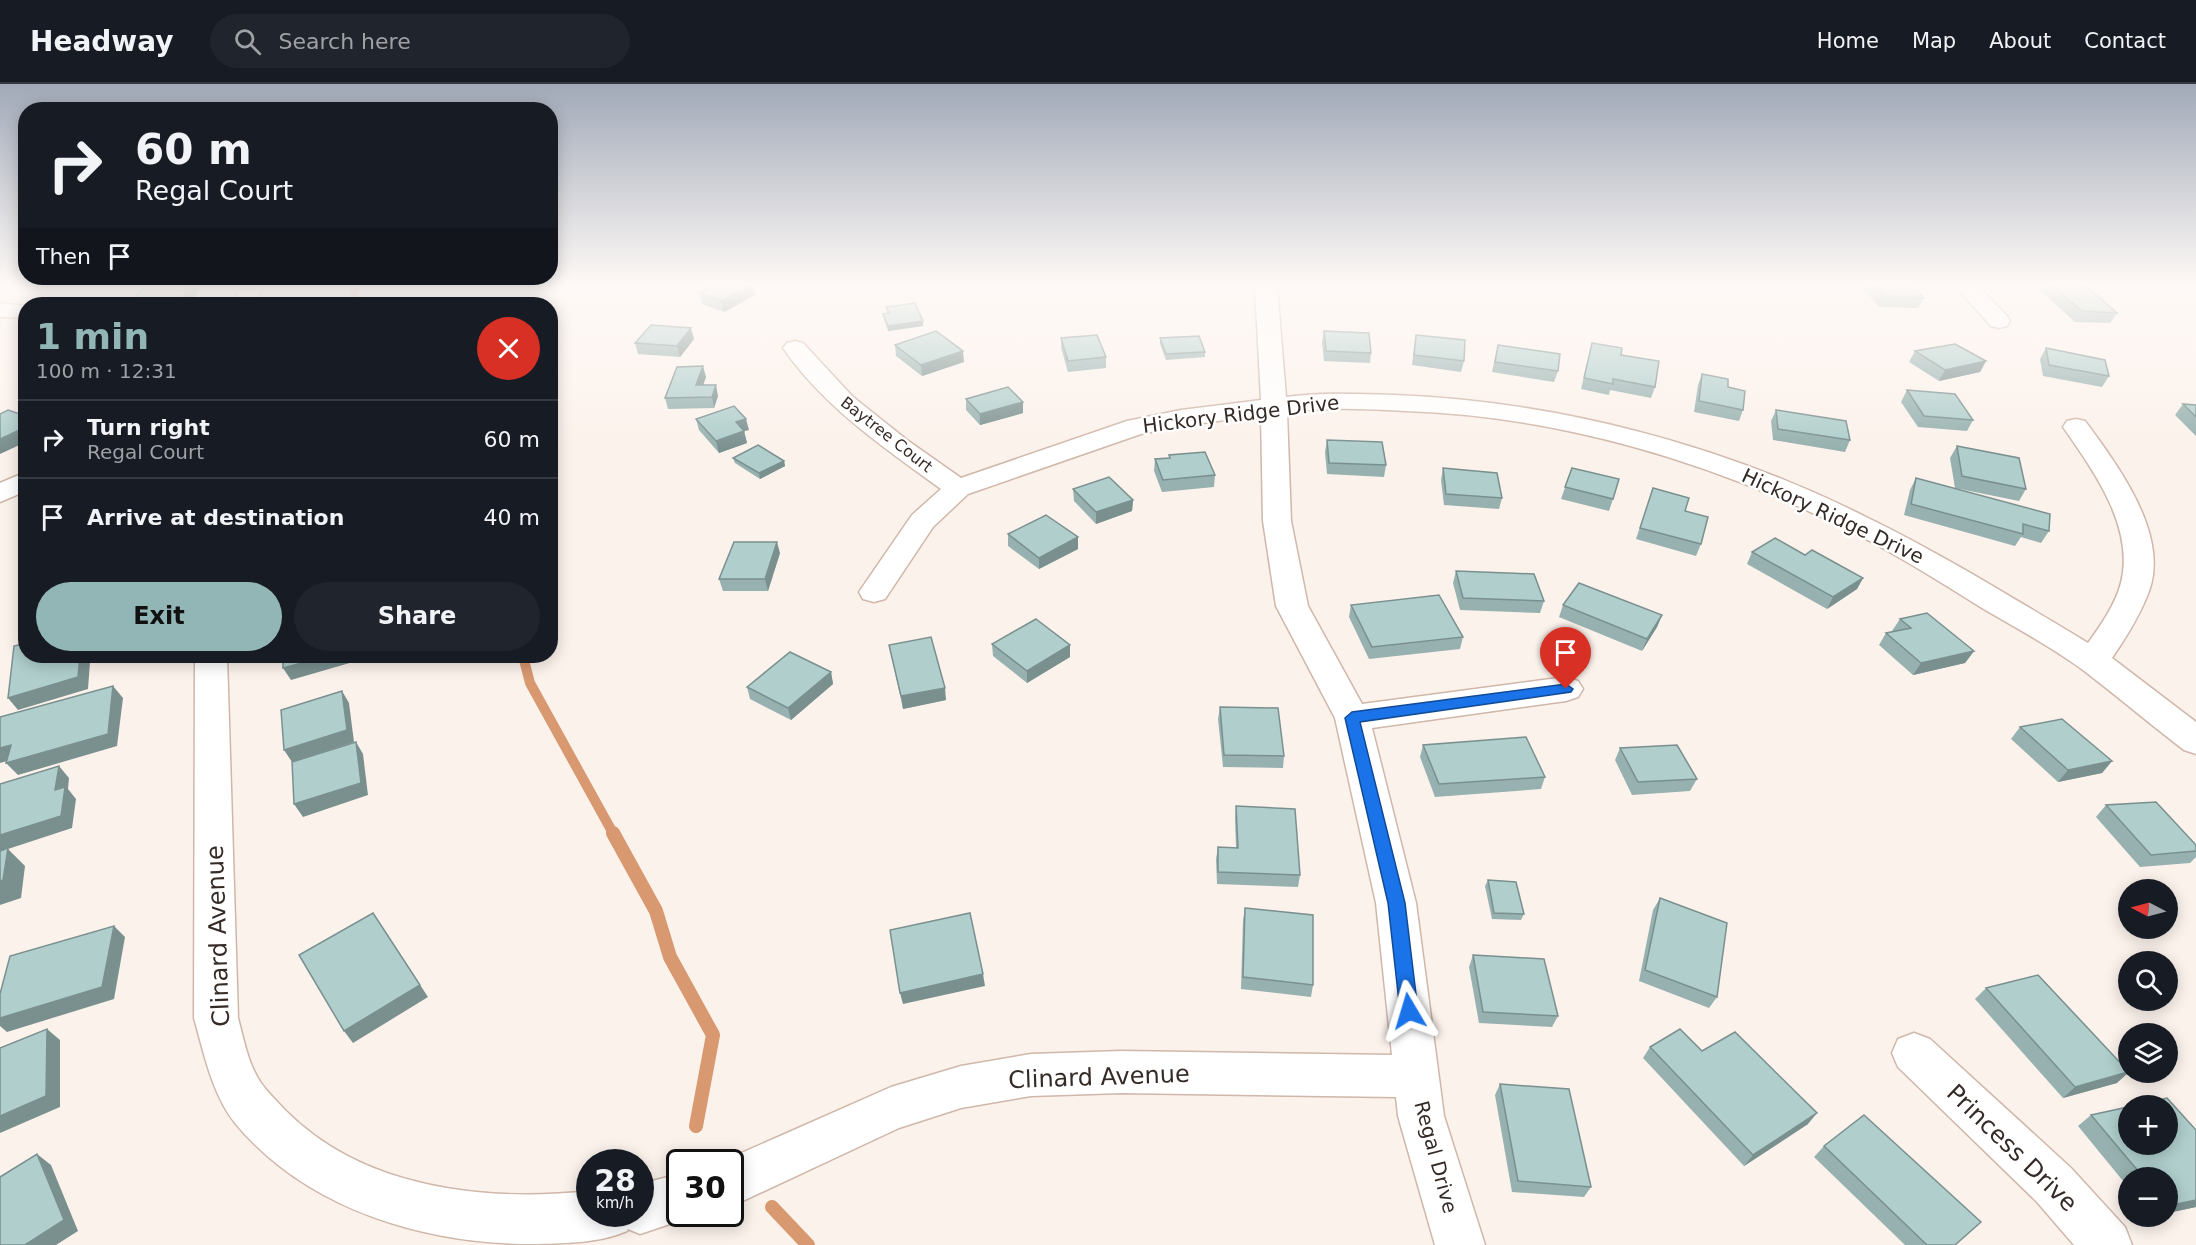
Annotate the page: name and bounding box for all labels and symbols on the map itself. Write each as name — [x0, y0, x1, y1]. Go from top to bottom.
street label: Hickory Ridge Drive — [1141, 390, 1341, 438]
street label: Baytree Court — [837, 393, 936, 476]
street label: Hickory Ridge Drive — [1738, 463, 1928, 569]
pin — [1540, 627, 1591, 689]
street label: Clinard Avenue — [201, 845, 235, 1027]
north arrow — [2118, 879, 2178, 939]
position arrow — [1377, 979, 1441, 1043]
street label: Clinard Avenue — [1008, 1060, 1190, 1094]
street label: Princess Drive — [1941, 1079, 2083, 1217]
street label: Regal Drive — [1409, 1098, 1463, 1216]
speed limit sign: 30 — [666, 1149, 744, 1227]

